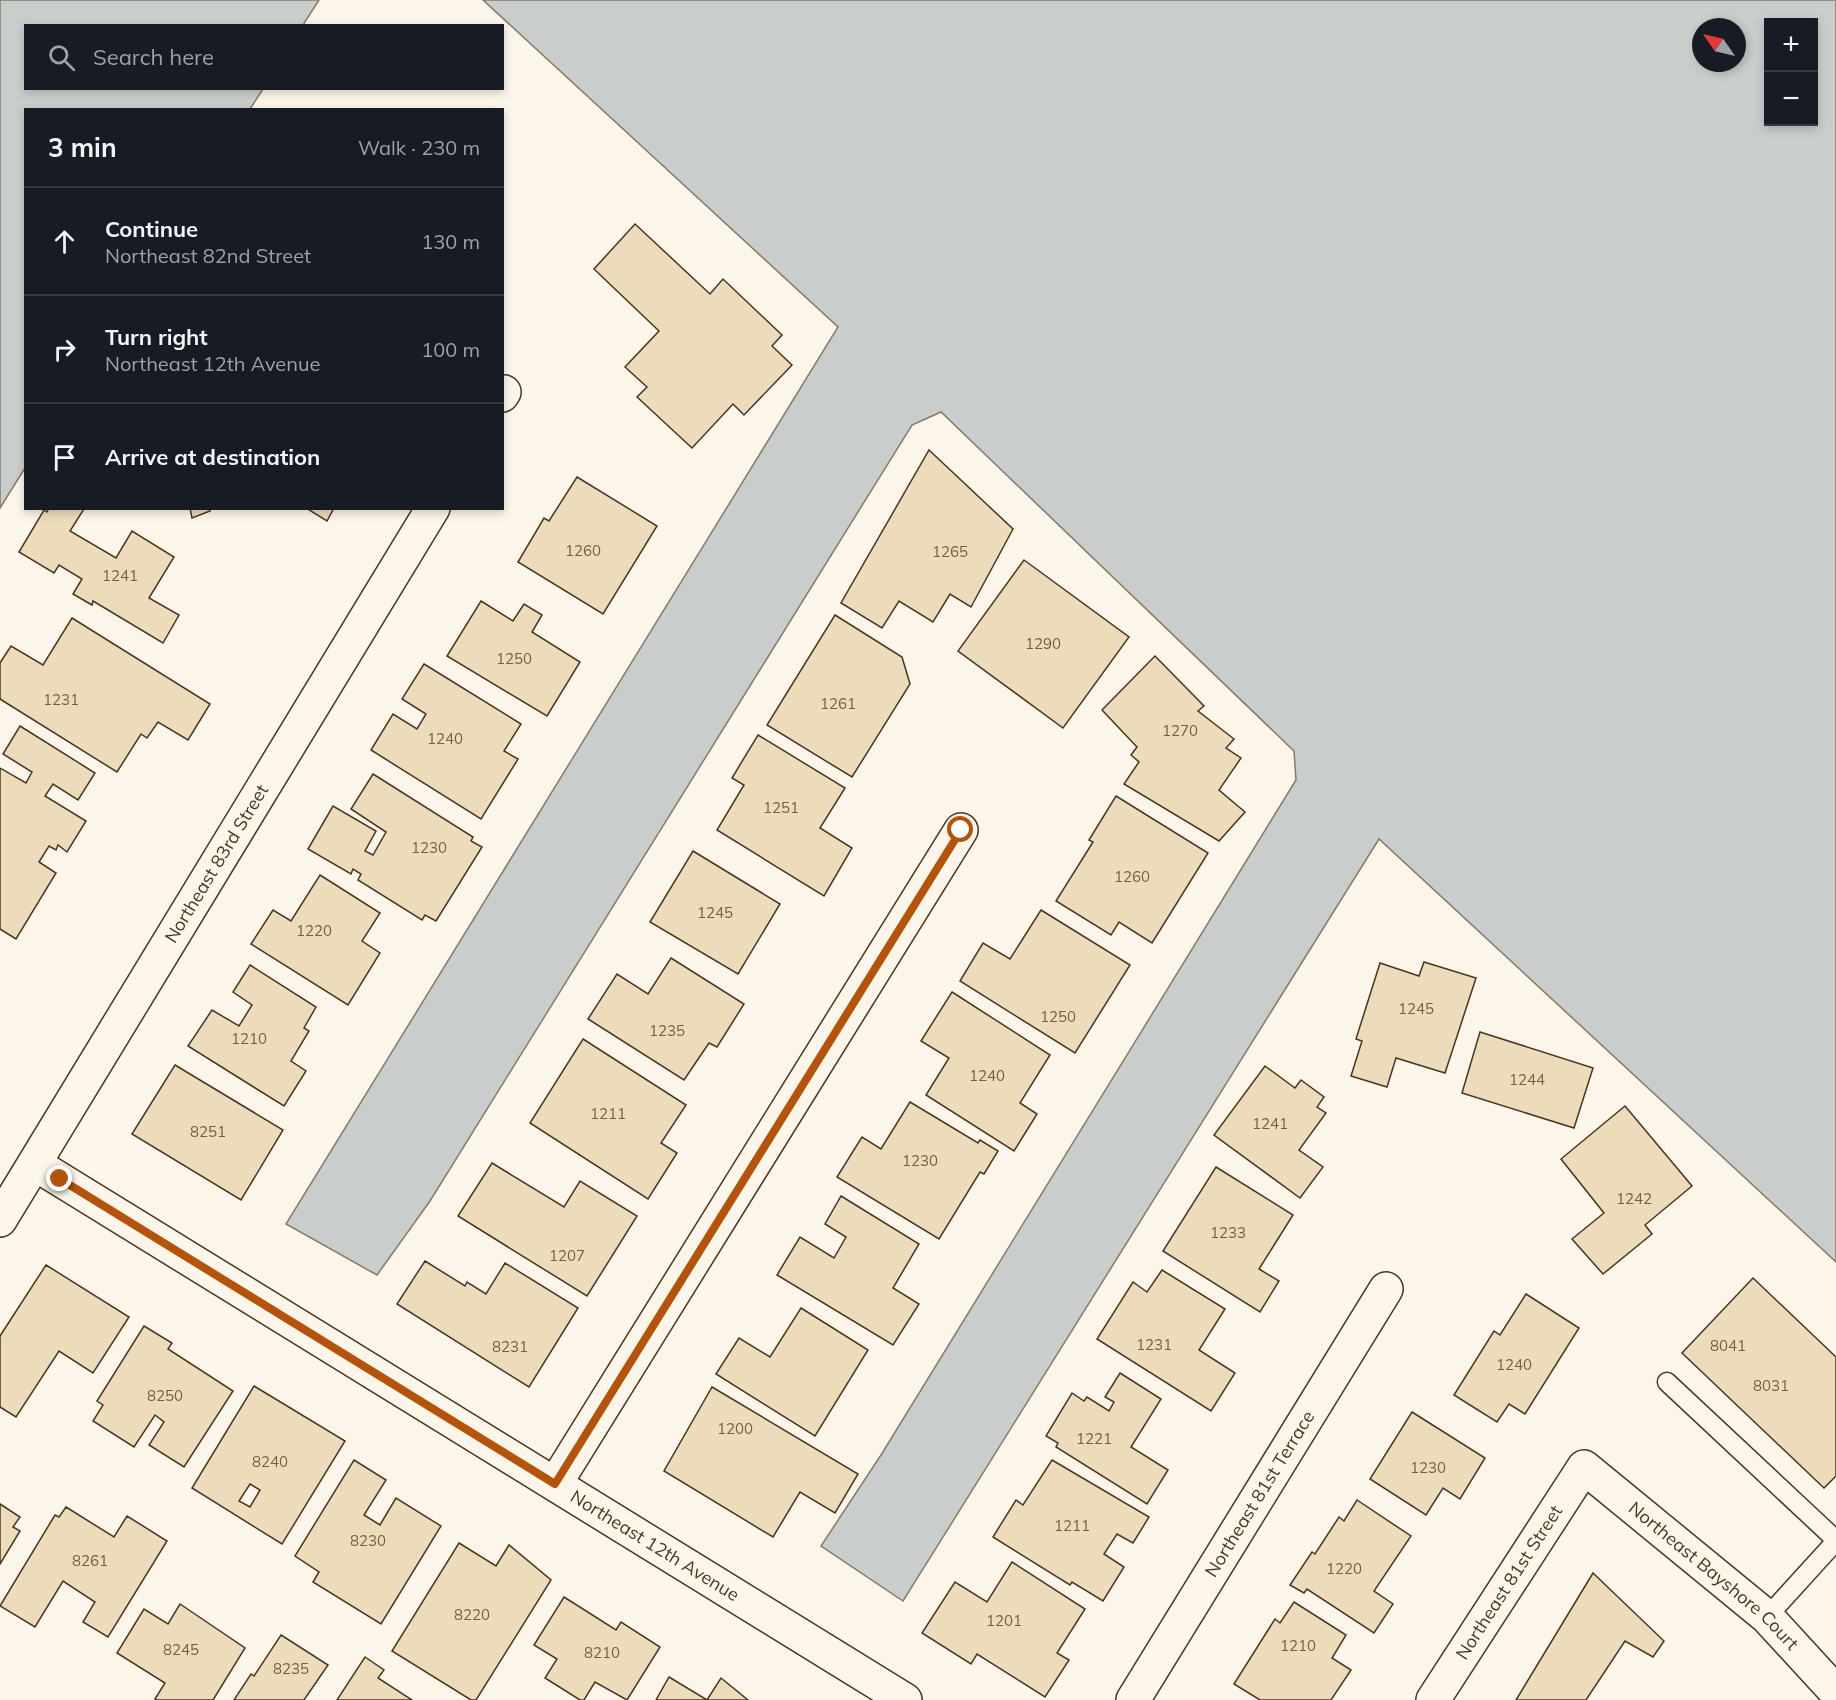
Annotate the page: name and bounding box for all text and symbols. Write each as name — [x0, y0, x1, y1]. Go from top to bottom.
north arrow — [1692, 18, 1746, 72]
map controls — [1764, 18, 1818, 126]
button: + — [1764, 18, 1818, 72]
search box — [24, 24, 504, 90]
icon: search — [45, 41, 78, 74]
text: Search here — [93, 43, 214, 71]
button: − — [1764, 72, 1818, 126]
text: 3 min — [48, 131, 117, 164]
text: Walk · 230 m — [358, 135, 480, 160]
text: Continue — [105, 215, 198, 243]
icon: ahead — [48, 225, 81, 258]
text: 130 m — [421, 229, 480, 254]
text: Northeast 82nd Street — [105, 243, 311, 268]
text: Turn right — [105, 323, 208, 351]
icon: right — [48, 333, 81, 366]
text: 100 m — [421, 337, 480, 362]
text: Northeast 12th Avenue — [105, 351, 320, 376]
icon: arrive — [48, 441, 81, 474]
text: Arrive at destination — [105, 443, 320, 471]
house number: 1260 — [565, 541, 601, 560]
house number: 1265 — [932, 542, 968, 561]
house number: 1241 — [102, 566, 138, 585]
house number: 1290 — [1025, 634, 1061, 653]
house number: 1250 — [496, 649, 532, 668]
house number: 1231 — [43, 690, 79, 709]
house number: 1261 — [820, 694, 856, 713]
house number: 1270 — [1162, 721, 1198, 740]
house number: 1240 — [427, 729, 463, 748]
street label: Northeast 83rd Street — [159, 780, 273, 947]
house number: 1251 — [763, 798, 799, 817]
route start — [947, 816, 973, 842]
house number: 1230 — [411, 838, 447, 857]
house number: 1260 — [1114, 867, 1150, 886]
house number: 1245 — [697, 903, 733, 922]
house number: 1220 — [296, 921, 332, 940]
house number: 1245 — [1398, 999, 1434, 1018]
house number: 1250 — [1040, 1007, 1076, 1026]
house number: 1235 — [649, 1021, 685, 1040]
house number: 1210 — [231, 1029, 267, 1048]
house number: 1240 — [969, 1066, 1005, 1085]
house number: 1244 — [1509, 1070, 1545, 1089]
house number: 1211 — [590, 1104, 626, 1123]
house number: 1241 — [1252, 1114, 1288, 1133]
house number: 8251 — [190, 1122, 226, 1141]
house number: 1230 — [902, 1151, 938, 1170]
route end — [46, 1165, 72, 1191]
house number: 1242 — [1616, 1189, 1652, 1208]
house number: 1233 — [1210, 1223, 1246, 1242]
house number: 1207 — [549, 1246, 585, 1265]
house number: 1231 — [1136, 1335, 1172, 1354]
house number: 8041 — [1710, 1336, 1746, 1355]
house number: 8231 — [492, 1337, 528, 1356]
house number: 1240 — [1496, 1355, 1532, 1374]
house number: 8031 — [1753, 1376, 1789, 1395]
house number: 8250 — [147, 1386, 183, 1405]
street label: Northeast 81st Terrace — [1200, 1406, 1319, 1581]
house number: 1200 — [717, 1419, 753, 1438]
house number: 1221 — [1076, 1429, 1112, 1448]
house number: 8240 — [252, 1452, 288, 1471]
house number: 1230 — [1410, 1458, 1446, 1477]
street label: Northeast 12th Avenue — [566, 1485, 744, 1606]
street label: Northeast Bayshore Court — [1624, 1496, 1804, 1655]
street label: Northeast 81st Street — [1450, 1501, 1567, 1664]
house number: 1211 — [1054, 1516, 1090, 1535]
house number: 8230 — [350, 1531, 386, 1550]
house number: 8261 — [72, 1551, 108, 1570]
house number: 1220 — [1326, 1559, 1362, 1578]
house number: 8220 — [454, 1605, 490, 1624]
house number: 1201 — [986, 1611, 1022, 1630]
house number: 1210 — [1280, 1636, 1316, 1655]
house number: 8245 — [163, 1640, 199, 1659]
house number: 8210 — [584, 1643, 620, 1662]
house number: 8235 — [273, 1659, 309, 1678]

